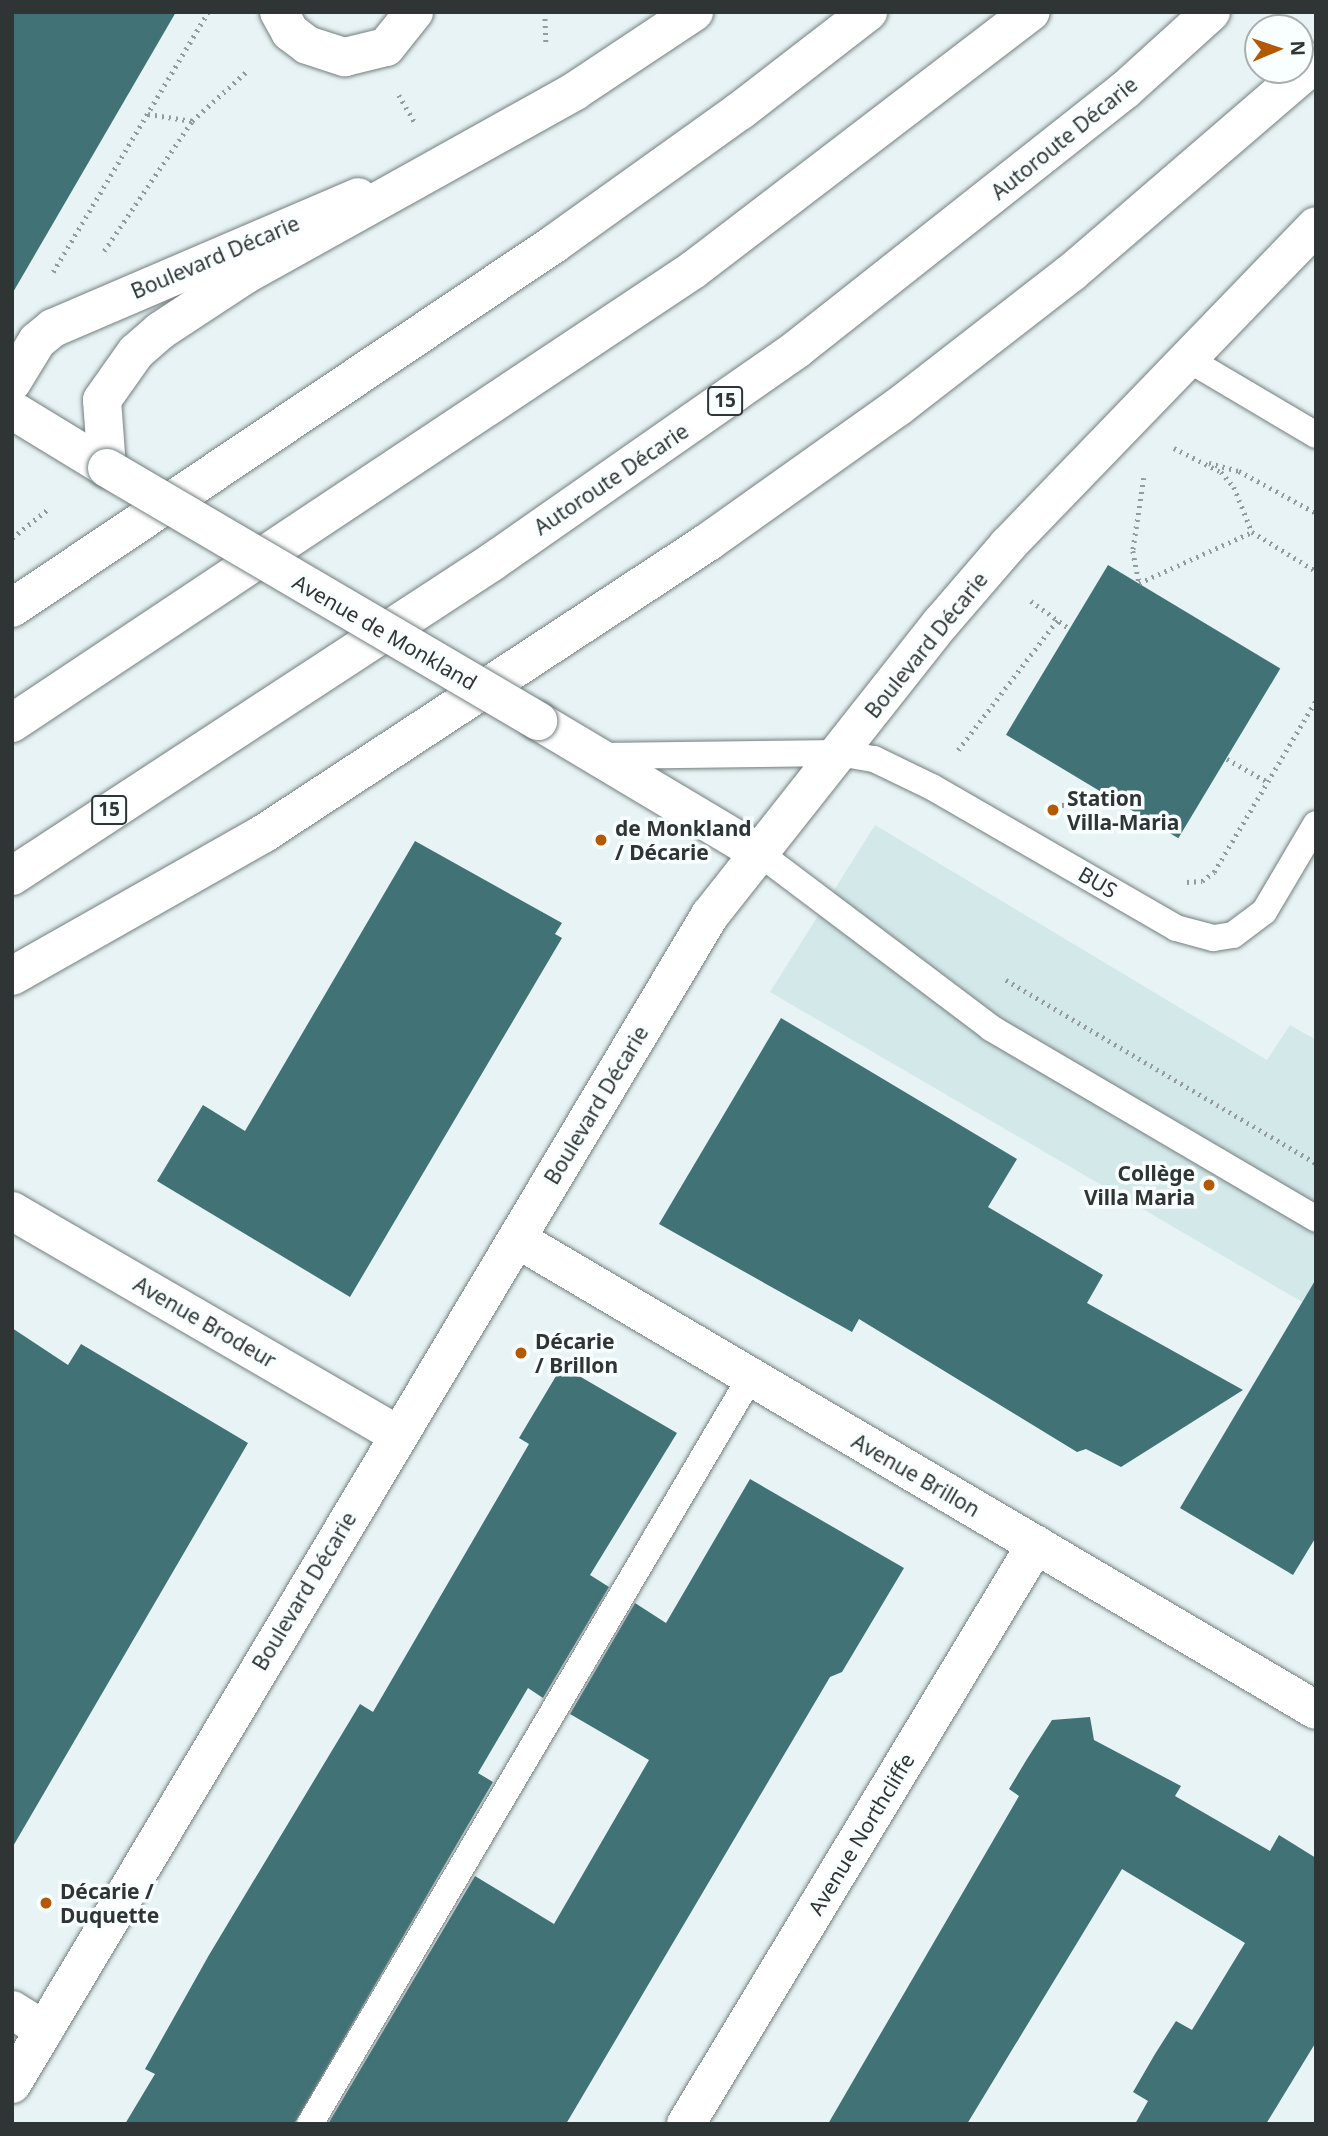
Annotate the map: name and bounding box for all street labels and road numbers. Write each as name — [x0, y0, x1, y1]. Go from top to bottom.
street label: Autoroute Décarie — [986, 71, 1142, 205]
street label: Boulevard Décarie — [127, 210, 303, 304]
road number: 15 — [706, 386, 744, 416]
street label: Autoroute Décarie — [529, 418, 693, 540]
street label: Boulevard Décarie — [859, 567, 993, 723]
street label: Avenue de Monkland — [288, 569, 482, 695]
road number: 15 — [90, 794, 128, 825]
street label: BUS — [1074, 861, 1122, 903]
street label: Boulevard Décarie — [539, 1021, 653, 1189]
street label: Avenue Brodeur — [129, 1271, 281, 1373]
street label: Avenue Brillon — [848, 1428, 984, 1522]
street label: Boulevard Décarie — [247, 1507, 361, 1675]
street label: Avenue Northcliffe — [803, 1749, 919, 1919]

